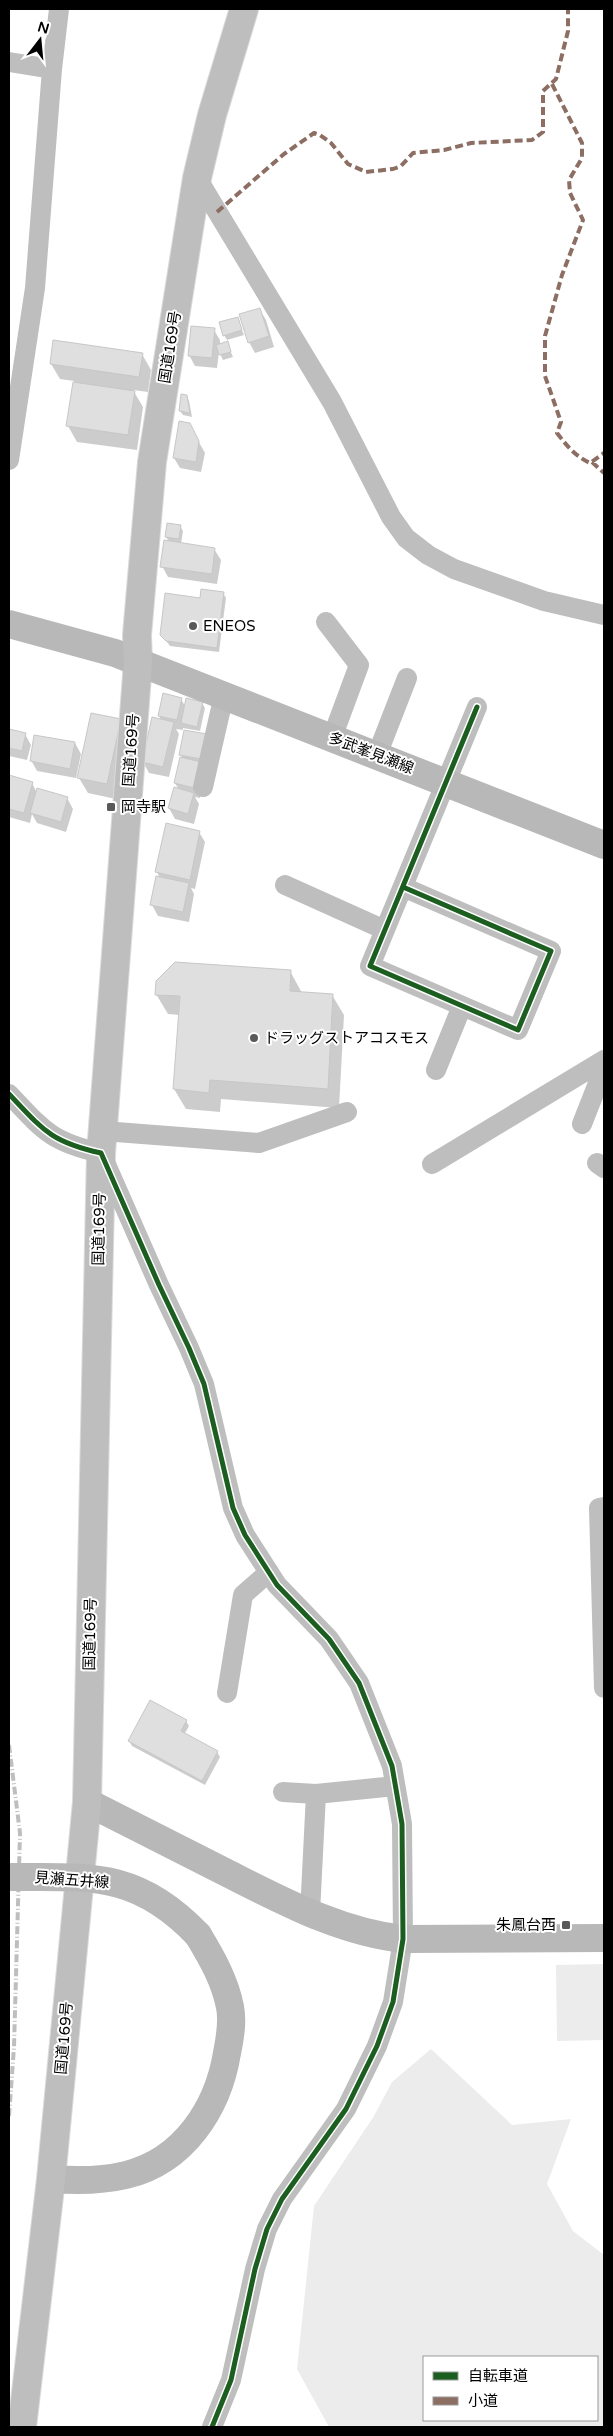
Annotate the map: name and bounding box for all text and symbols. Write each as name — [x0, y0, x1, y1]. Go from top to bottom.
north arrow — [15, 15, 65, 65]
text: N — [36, 18, 51, 38]
street label: 国道169号 — [155, 309, 185, 385]
place label: ENEOS — [203, 617, 256, 635]
marker: ENEOS — [187, 620, 199, 632]
street label: 国道169号 — [119, 713, 143, 787]
street label: 多武峯見瀬線 — [326, 728, 416, 778]
place label: 岡寺駅 — [121, 798, 166, 816]
marker: 岡寺駅 — [105, 801, 117, 813]
place label: ドラッグストアコスモス — [264, 1029, 429, 1047]
marker: ドラッグストアコスモス — [248, 1032, 260, 1044]
street label: 国道169号 — [89, 1192, 109, 1266]
street label: 国道169号 — [80, 1597, 100, 1671]
street label: 見瀬五井線 — [34, 1868, 110, 1892]
place label: 朱鳳台西 — [496, 1916, 556, 1934]
marker: 朱鳳台西 — [560, 1919, 572, 1931]
street label: 国道169号 — [52, 2001, 76, 2075]
legend — [423, 2356, 598, 2421]
text: 自転車道 — [468, 2367, 528, 2385]
text: 小道 — [468, 2392, 498, 2410]

